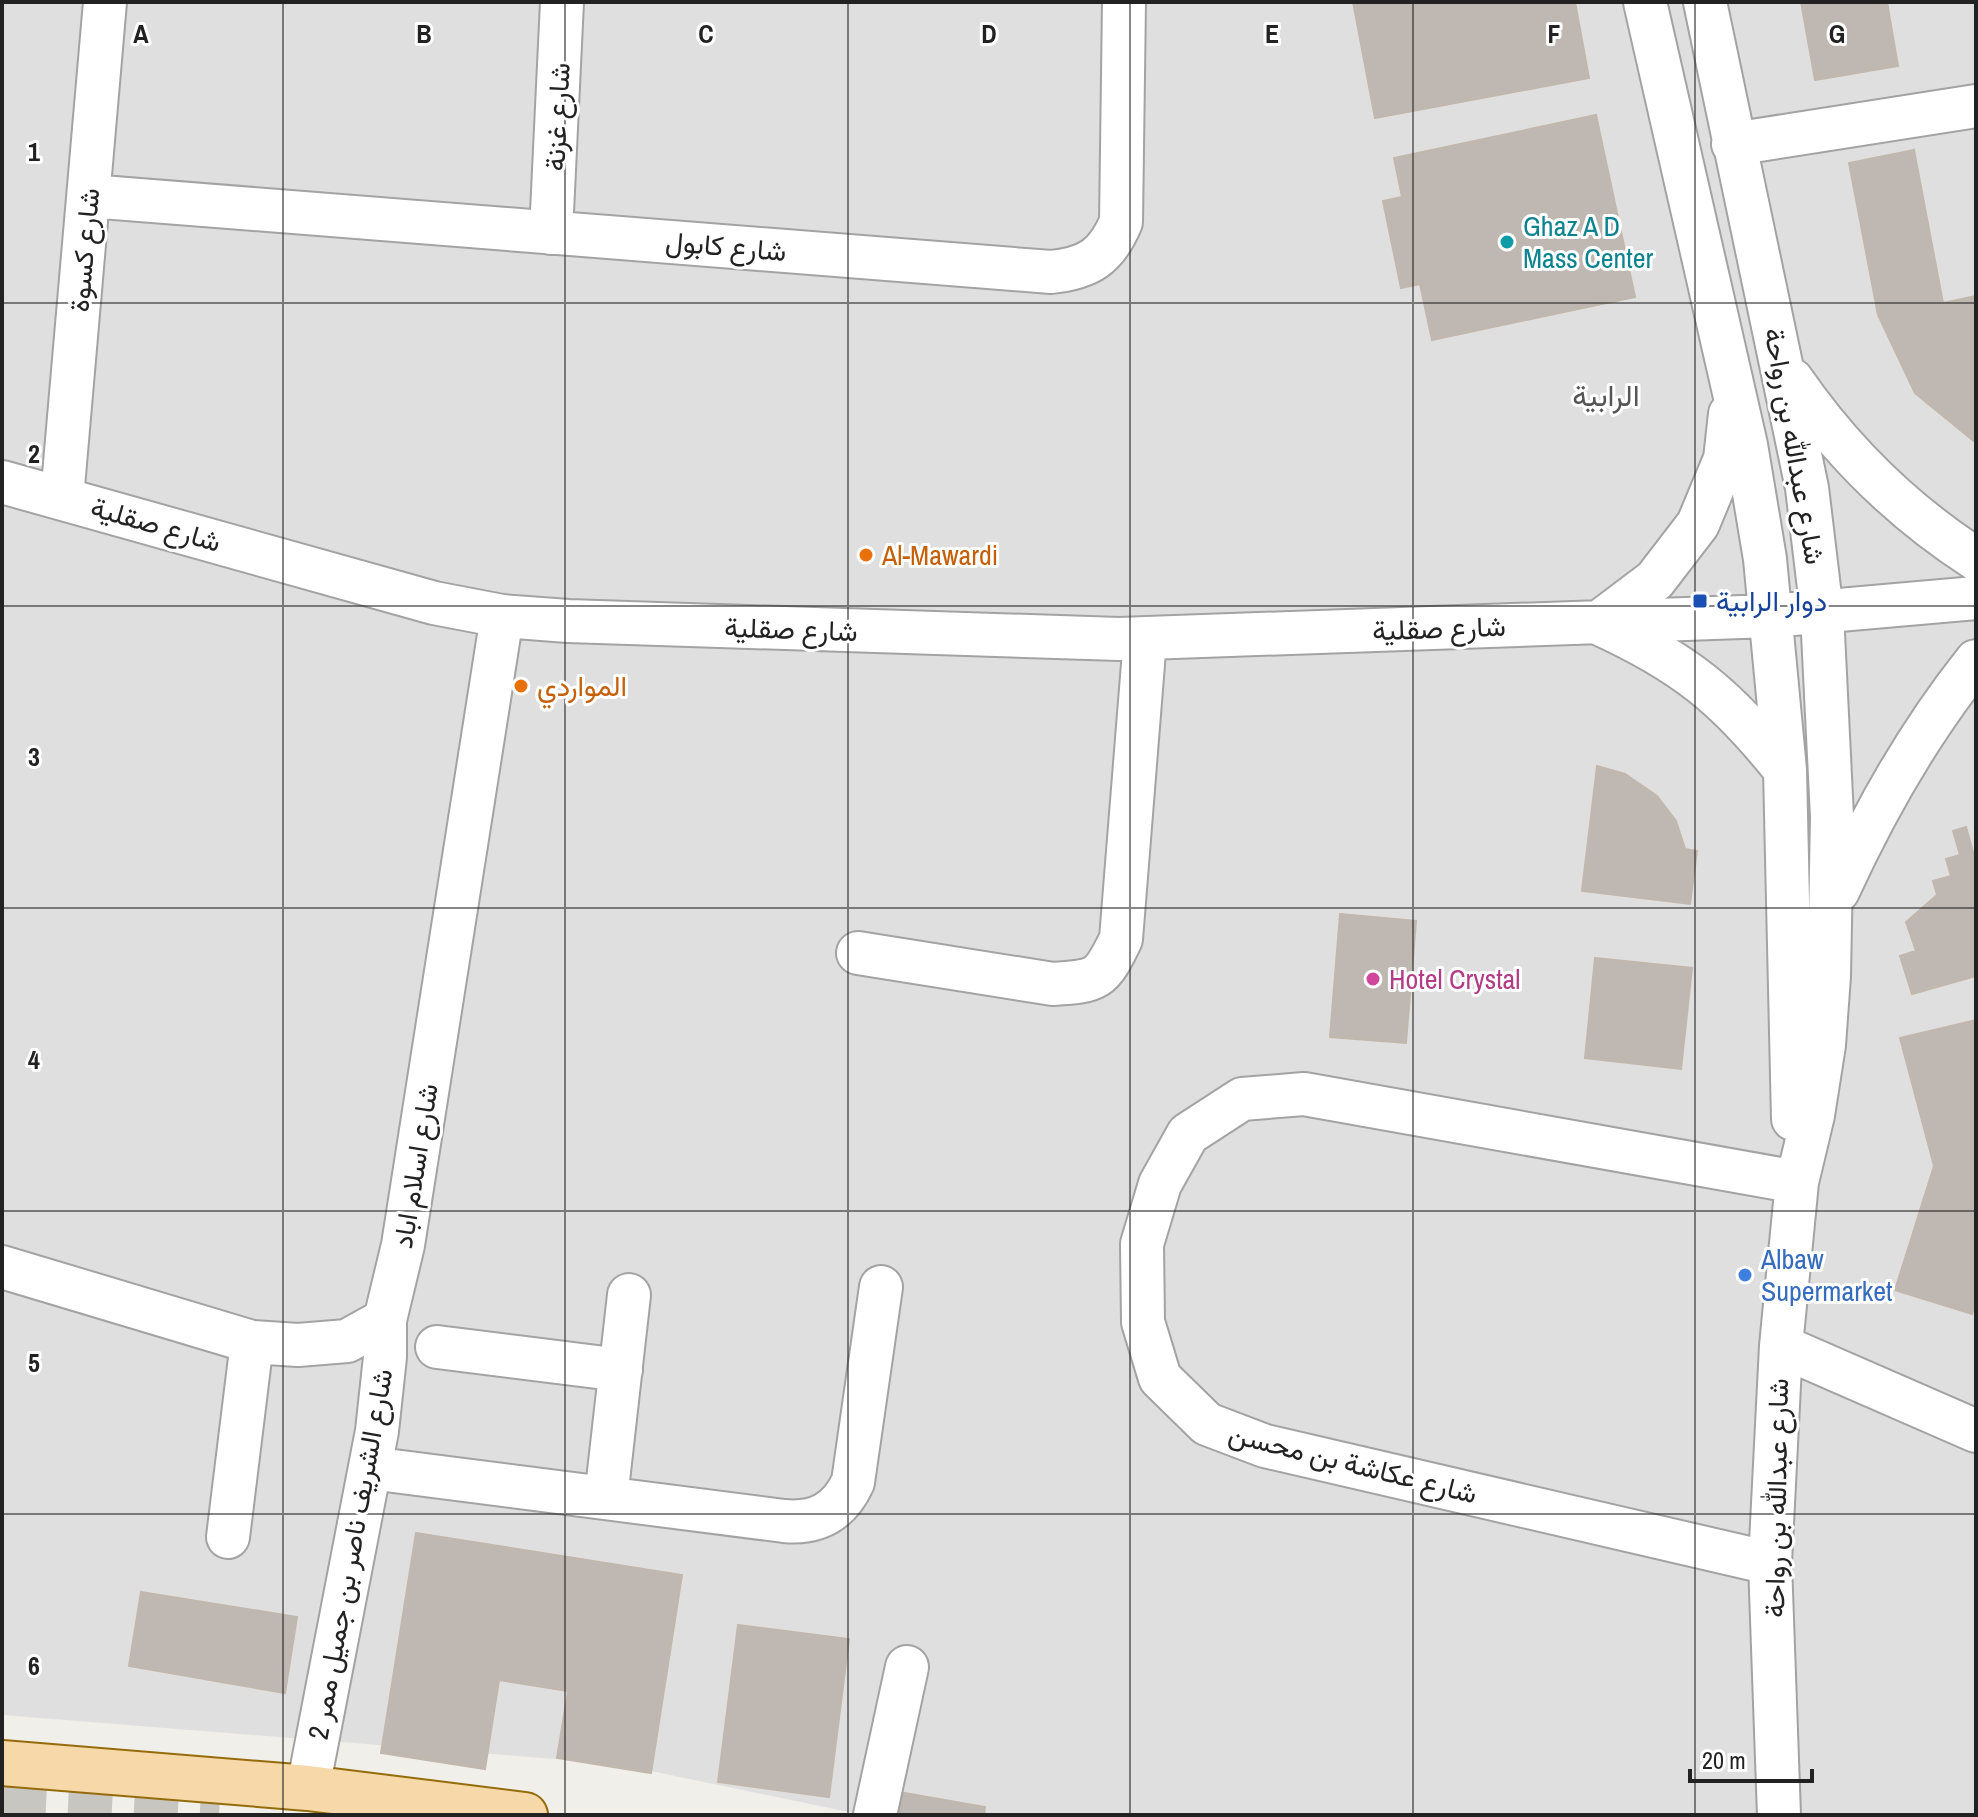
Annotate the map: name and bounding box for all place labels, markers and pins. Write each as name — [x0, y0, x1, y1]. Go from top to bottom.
place label: Ghaz A D Mass Center — [1523, 207, 1654, 277]
marker: Ghaz A D Mass Center — [1498, 233, 1516, 251]
place label: Al-Mawardi — [881, 536, 998, 574]
marker: Al-Mawardi — [857, 546, 875, 564]
place label: دوار الرابية — [1716, 582, 1827, 620]
marker: دوار الرابية — [1691, 592, 1709, 610]
place label: المواردي — [537, 667, 627, 709]
marker: المواردي — [512, 677, 530, 695]
place label: Hotel Crystal — [1389, 960, 1520, 998]
marker: Hotel Crystal — [1364, 970, 1382, 988]
place label: Albaw Supermarket — [1760, 1240, 1892, 1310]
marker: Albaw Supermarket — [1736, 1266, 1754, 1284]

